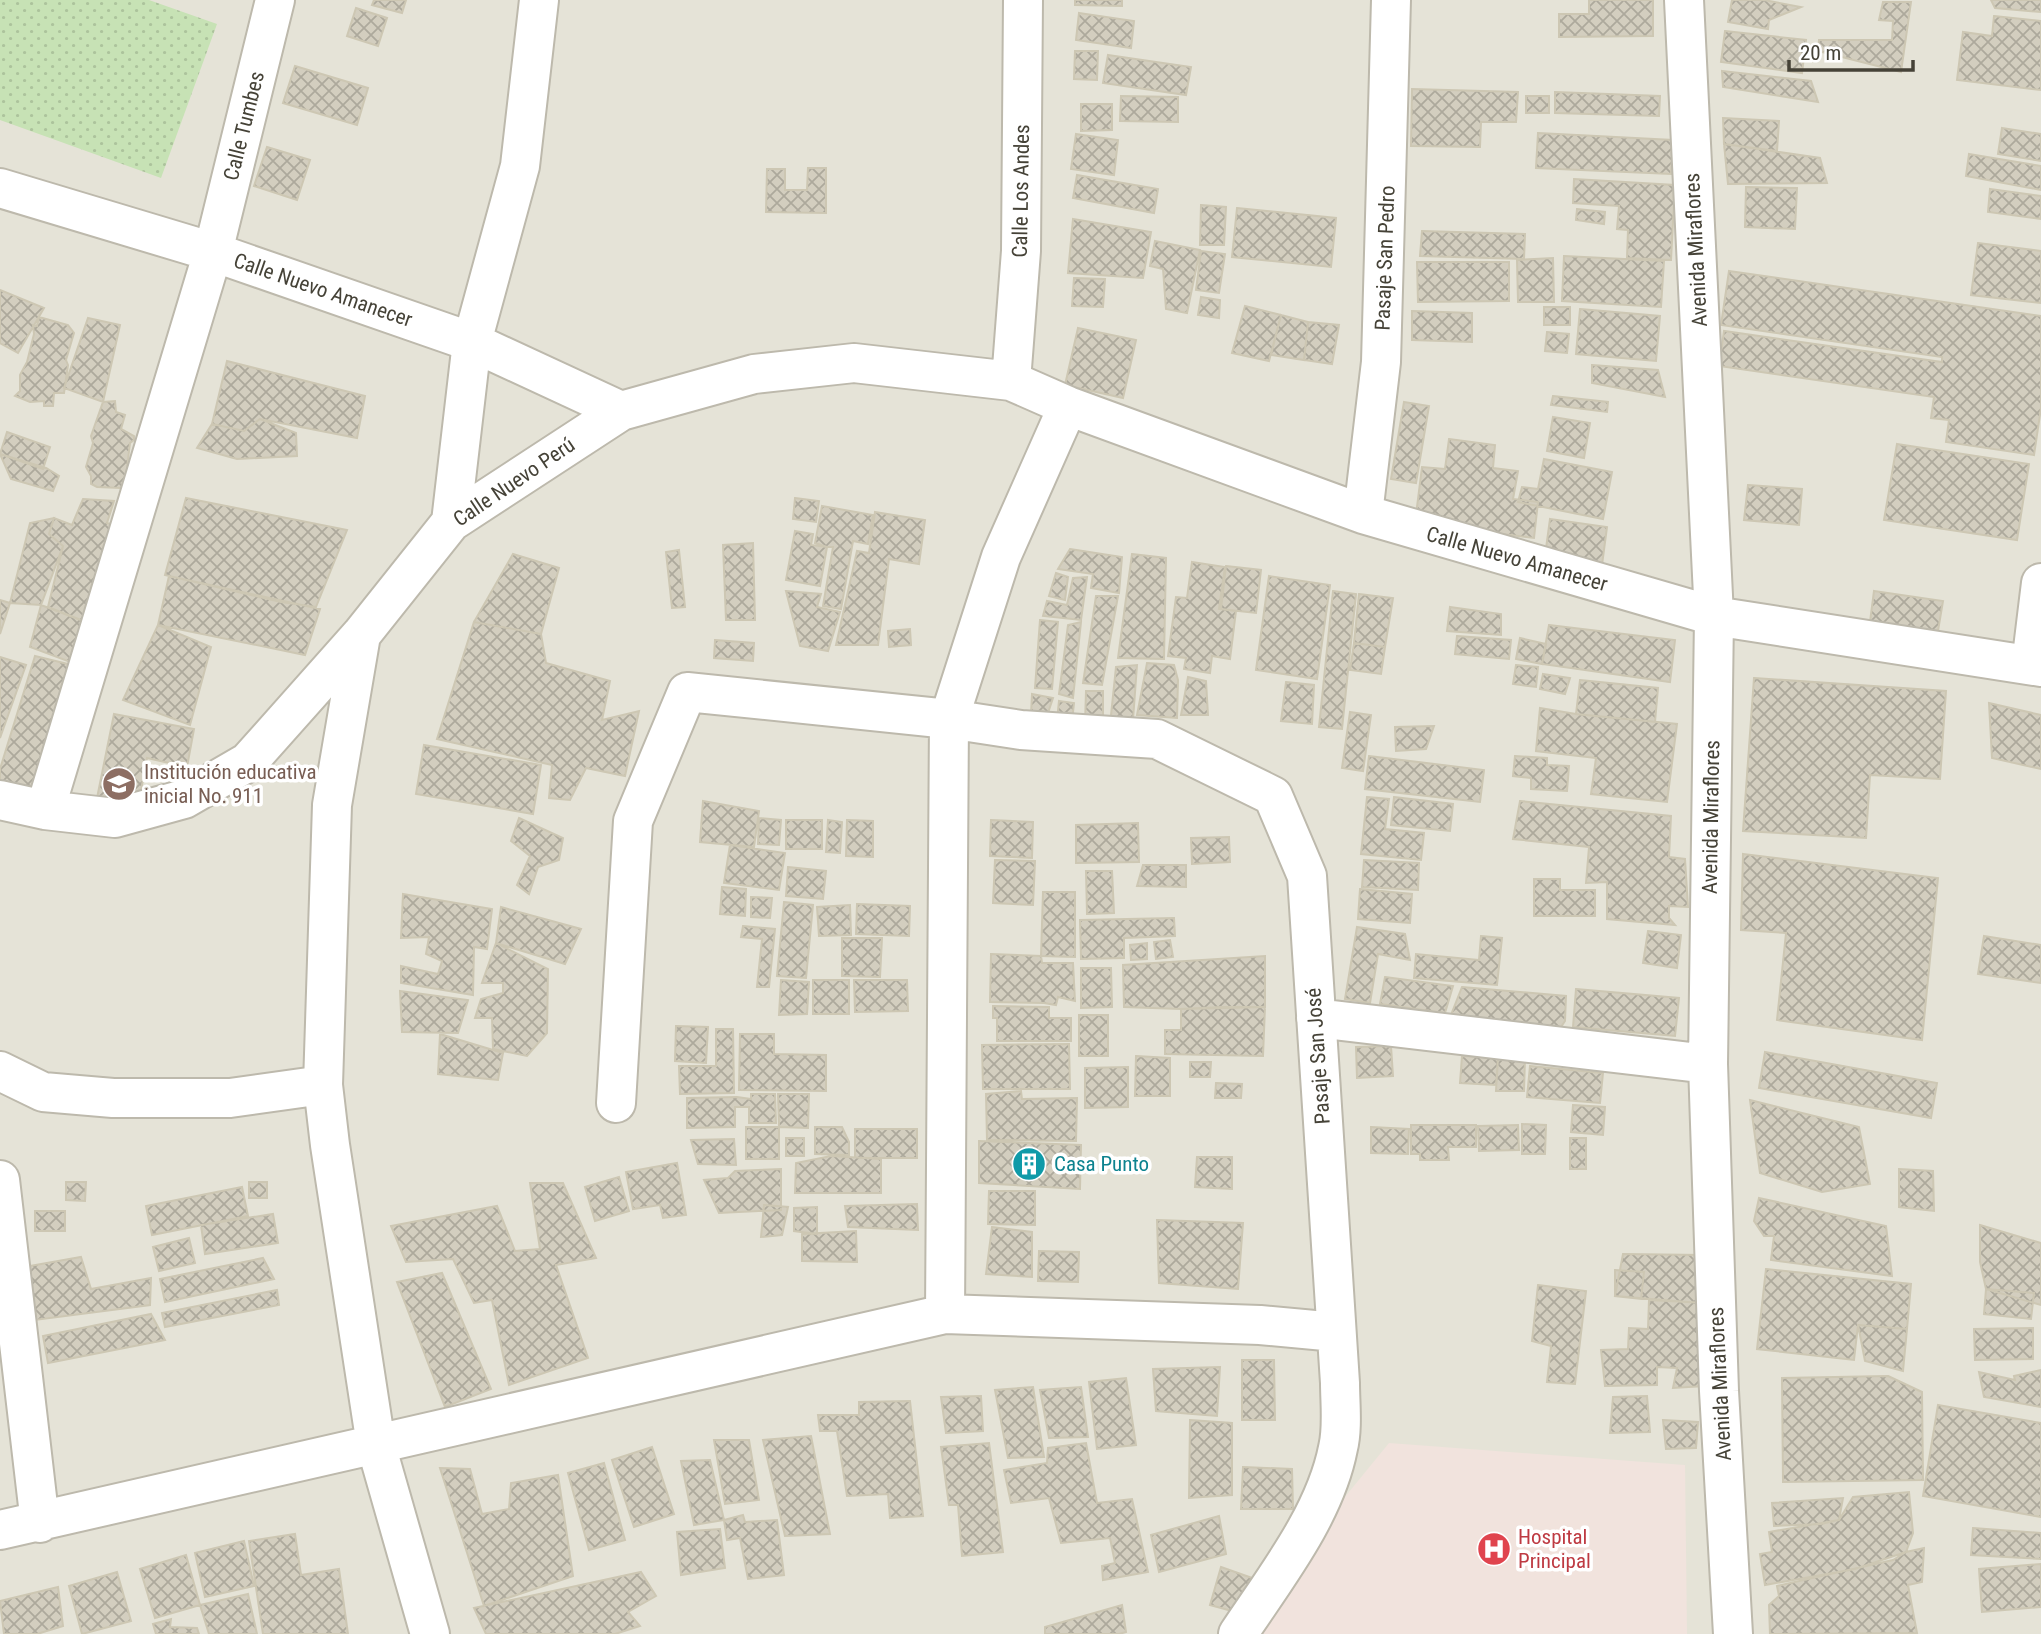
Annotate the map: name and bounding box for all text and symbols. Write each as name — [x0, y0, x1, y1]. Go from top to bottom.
scale bar — [1789, 28, 1913, 72]
text: 20 m — [1800, 41, 1841, 65]
street label: Calle Tumbes — [219, 69, 269, 183]
street label: Calle Los Andes — [1008, 124, 1034, 258]
street label: Avenida Miraflores — [1680, 172, 1712, 328]
street label: Pasaje San Pedro — [1370, 185, 1400, 331]
street label: Calle Nuevo Amanecer — [231, 248, 415, 332]
street label: Calle Nuevo Perú — [449, 433, 579, 531]
street label: Calle Nuevo Amanecer — [1424, 522, 1610, 596]
street label: Avenida Miraflores — [1698, 740, 1724, 894]
place label: Institución educativa inicial No. 911 — [144, 760, 317, 808]
school or university icon: Institución educativa inicial No. 911 — [100, 765, 138, 803]
street label: Pasaje San José — [1301, 987, 1335, 1125]
building icon: Casa Punto — [1010, 1145, 1048, 1183]
place label: Casa Punto — [1054, 1152, 1149, 1176]
street label: Avenida Miraflores — [1704, 1306, 1736, 1462]
place label: Hospital Principal — [1518, 1525, 1591, 1573]
hospital icon: Hospital Principal — [1475, 1530, 1513, 1568]

